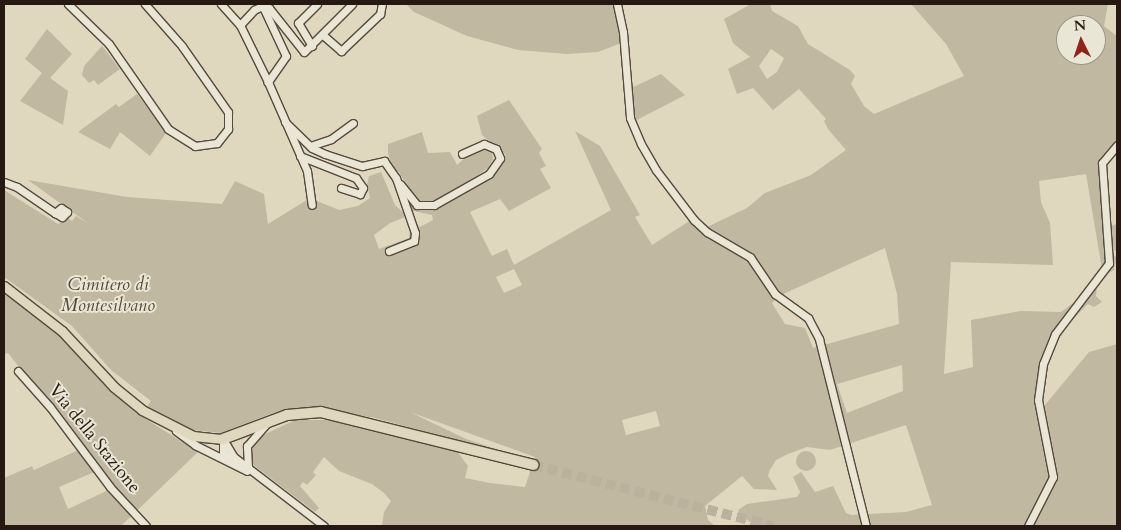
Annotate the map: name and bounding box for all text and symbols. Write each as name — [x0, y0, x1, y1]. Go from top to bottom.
north arrow — [1056, 15, 1106, 65]
text: N — [1073, 16, 1087, 35]
park label: Cimitero di Montesilvano — [61, 275, 155, 318]
street label: Via della Stazione — [43, 380, 145, 498]

